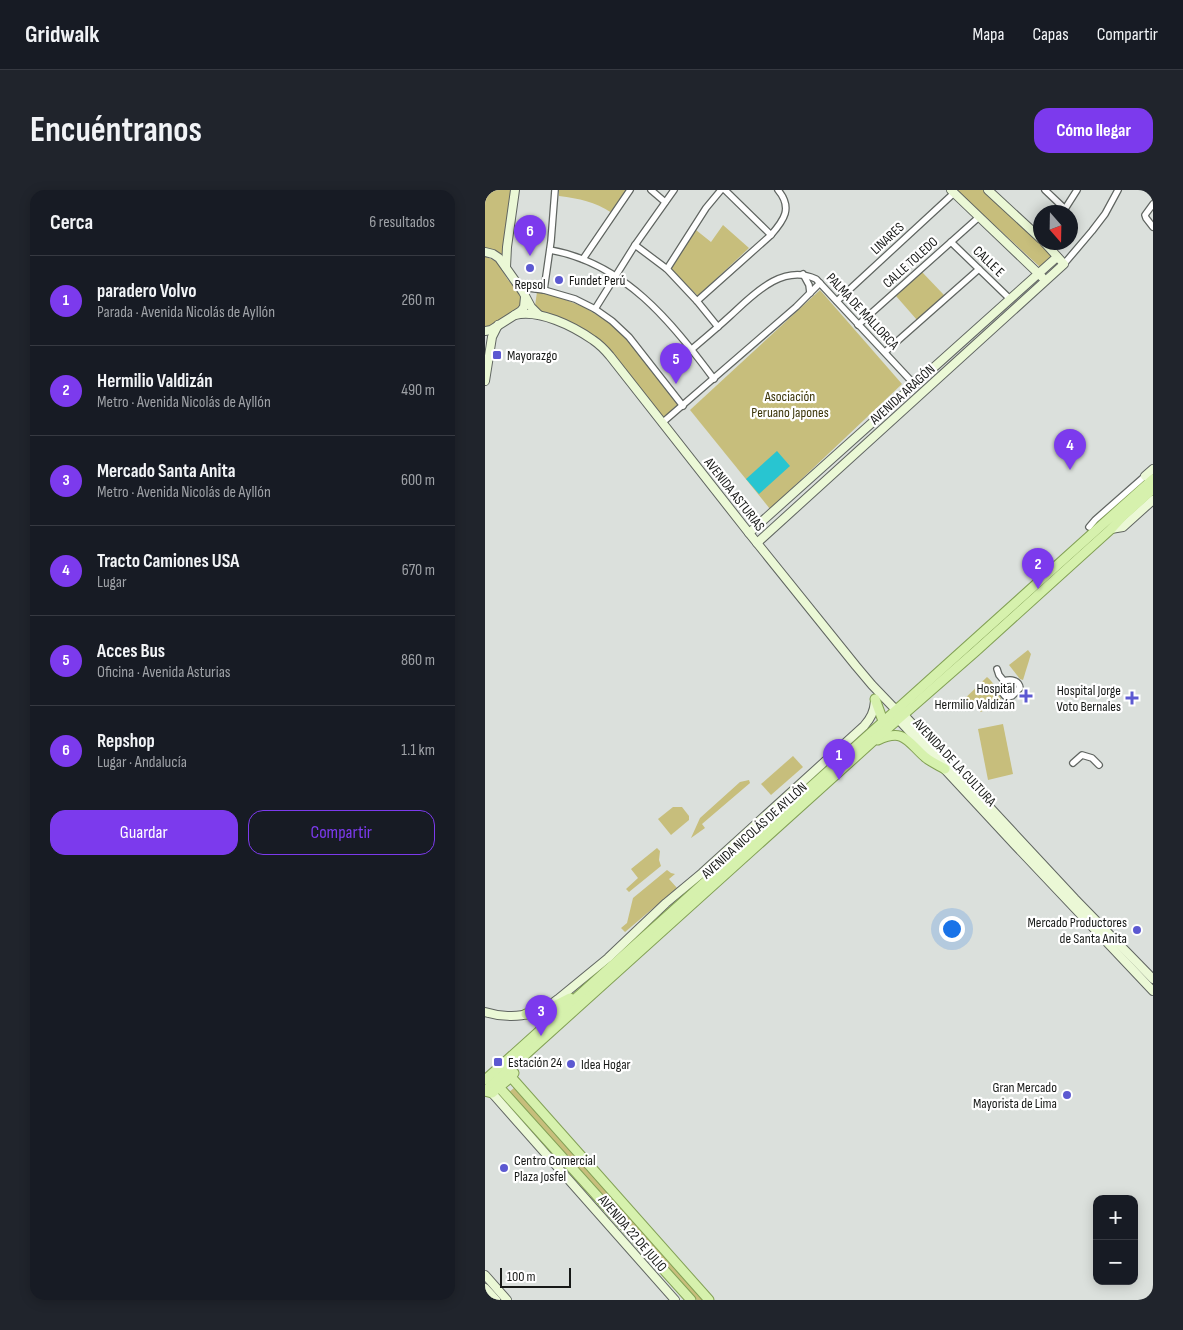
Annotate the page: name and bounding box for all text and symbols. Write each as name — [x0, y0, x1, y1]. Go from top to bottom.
text: Gridwalk — [25, 20, 99, 49]
text: Mapa — [972, 24, 1004, 45]
text: Capas — [1032, 24, 1069, 45]
text: Compartir — [1097, 24, 1158, 45]
button: Cómo llegar — [1034, 108, 1153, 153]
text: Encuéntranos — [30, 109, 202, 152]
north arrow — [1033, 205, 1078, 250]
text: Cerca — [50, 210, 93, 235]
text: 6 resultados — [369, 213, 435, 232]
pin: 6 — [514, 215, 546, 256]
street label: LINARES — [867, 219, 908, 258]
street label: CALLE TOLEDO — [879, 233, 941, 292]
street label: CALLE E — [969, 242, 1008, 280]
marker: Repsol — [524, 262, 536, 274]
street label: PALMA DE MALLORCA — [823, 269, 903, 354]
place label: Fundet Perú — [569, 272, 626, 289]
marker: Fundet Perú — [553, 274, 565, 286]
place label: Repsol — [514, 276, 546, 293]
text: paradero Volvo — [97, 280, 197, 303]
text: 1 — [63, 291, 69, 310]
text: 260 m — [401, 291, 435, 310]
text: Parada · Avenida Nicolás de Ayllón — [97, 303, 275, 322]
pin: 5 — [660, 343, 692, 384]
place label: Mayorazgo — [507, 347, 557, 364]
marker: Mayorazgo — [491, 349, 503, 361]
street label: AVENIDA ARAGÓN — [865, 361, 938, 429]
text: Hermilio Valdizán — [97, 370, 213, 393]
text: 2 — [62, 381, 70, 400]
text: 490 m — [401, 381, 435, 400]
park label: Asociación Peruano Japones — [751, 388, 829, 421]
text: Metro · Avenida Nicolás de Ayllón — [97, 393, 271, 412]
pin: 4 — [1054, 429, 1086, 470]
street label: AVENIDA ASTURIAS — [700, 453, 768, 534]
text: Mercado Santa Anita — [97, 460, 235, 483]
text: 3 — [62, 471, 70, 490]
text: 600 m — [401, 471, 435, 490]
text: Metro · Avenida Nicolás de Ayllón — [97, 483, 271, 502]
pin: 2 — [1022, 548, 1054, 589]
text: Tracto Camiones USA — [97, 550, 239, 573]
text: 4 — [62, 561, 70, 580]
text: 670 m — [402, 561, 435, 580]
text: Lugar — [97, 573, 127, 592]
text: Acces Bus — [97, 640, 165, 663]
text: 5 — [62, 651, 70, 670]
text: 860 m — [401, 651, 435, 670]
text: Oficina · Avenida Asturias — [97, 663, 231, 682]
place label: Hospital Hermilio Valdizán — [934, 680, 1015, 713]
place label: Hospital Jorge Voto Bernales — [1057, 682, 1121, 715]
marker: Hospital Hermilio Valdizán — [1019, 689, 1033, 703]
marker: Hospital Jorge Voto Bernales — [1125, 691, 1139, 705]
street label: AVENIDA DE LA CULTURA — [909, 714, 1000, 811]
text: Repshop — [97, 730, 155, 753]
pin: 1 — [823, 739, 855, 780]
text: 6 — [62, 741, 70, 760]
text: 1.1 km — [401, 741, 435, 760]
text: Lugar · Andalucía — [97, 753, 187, 772]
street label: AVENIDA NICOLÁS DE AYLLÓN — [697, 779, 811, 883]
button: Guardar — [50, 810, 238, 855]
button: Compartir — [248, 810, 435, 855]
place label: Mercado Productores de Santa Anita — [1027, 914, 1127, 947]
your location — [939, 916, 965, 942]
marker: Mercado Productores de Santa Anita — [1131, 924, 1143, 936]
pin: 3 — [525, 995, 557, 1036]
place label: Estación 24 — [508, 1054, 562, 1071]
marker: Estación 24 — [492, 1056, 504, 1068]
place label: Idea Hogar — [581, 1056, 631, 1073]
marker: Idea Hogar — [565, 1058, 577, 1070]
place label: Gran Mercado Mayorista de Lima — [973, 1079, 1057, 1112]
marker: Gran Mercado Mayorista de Lima — [1061, 1089, 1073, 1101]
place label: Centro Comercial Plaza Josfel — [514, 1152, 596, 1185]
marker: Centro Comercial Plaza Josfel — [498, 1162, 510, 1174]
street label: AVENIDA 22 DE JULIO — [594, 1191, 671, 1275]
map controls — [1093, 1195, 1138, 1285]
button: + — [1093, 1195, 1138, 1240]
button: − — [1093, 1240, 1138, 1285]
scale bar — [500, 1265, 571, 1288]
text: 100 m — [507, 1268, 536, 1285]

